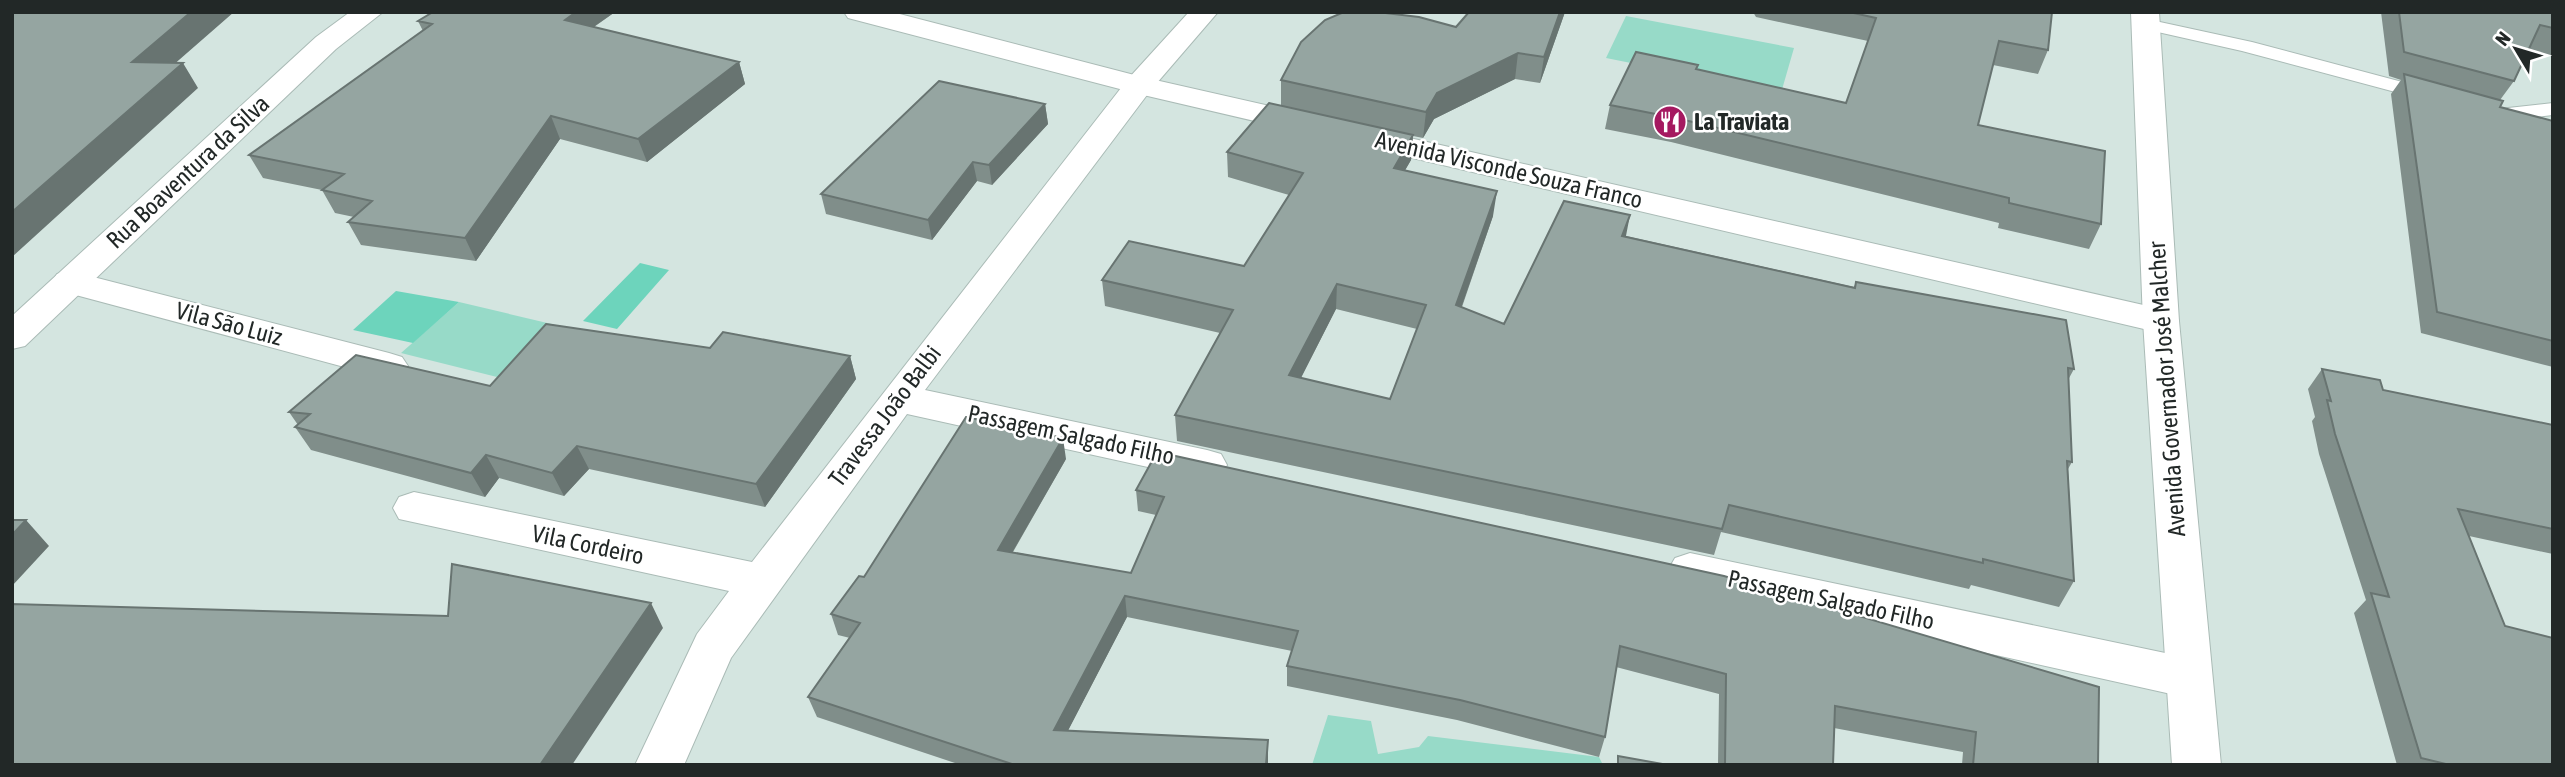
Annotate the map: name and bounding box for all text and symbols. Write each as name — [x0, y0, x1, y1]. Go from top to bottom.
north arrow — [2481, 14, 2551, 84]
text: N — [2490, 27, 2515, 50]
street label: Rua Boaventura da Silva — [101, 89, 274, 254]
restaurant icon: La Traviata — [1651, 103, 1689, 141]
place label: La Traviata — [1694, 108, 1789, 135]
street label: Avenida Visconde Souza Franco — [1373, 126, 1645, 213]
street label: Avenida Governador José Malcher — [2143, 240, 2190, 538]
street label: Vila São Luiz — [173, 296, 286, 351]
street label: Travessa João Balbi — [823, 340, 946, 491]
street label: Passagem Salgado Filho — [965, 399, 1177, 470]
street label: Vila Cordeiro — [530, 520, 646, 570]
street label: Passagem Salgado Filho — [1725, 564, 1937, 635]

